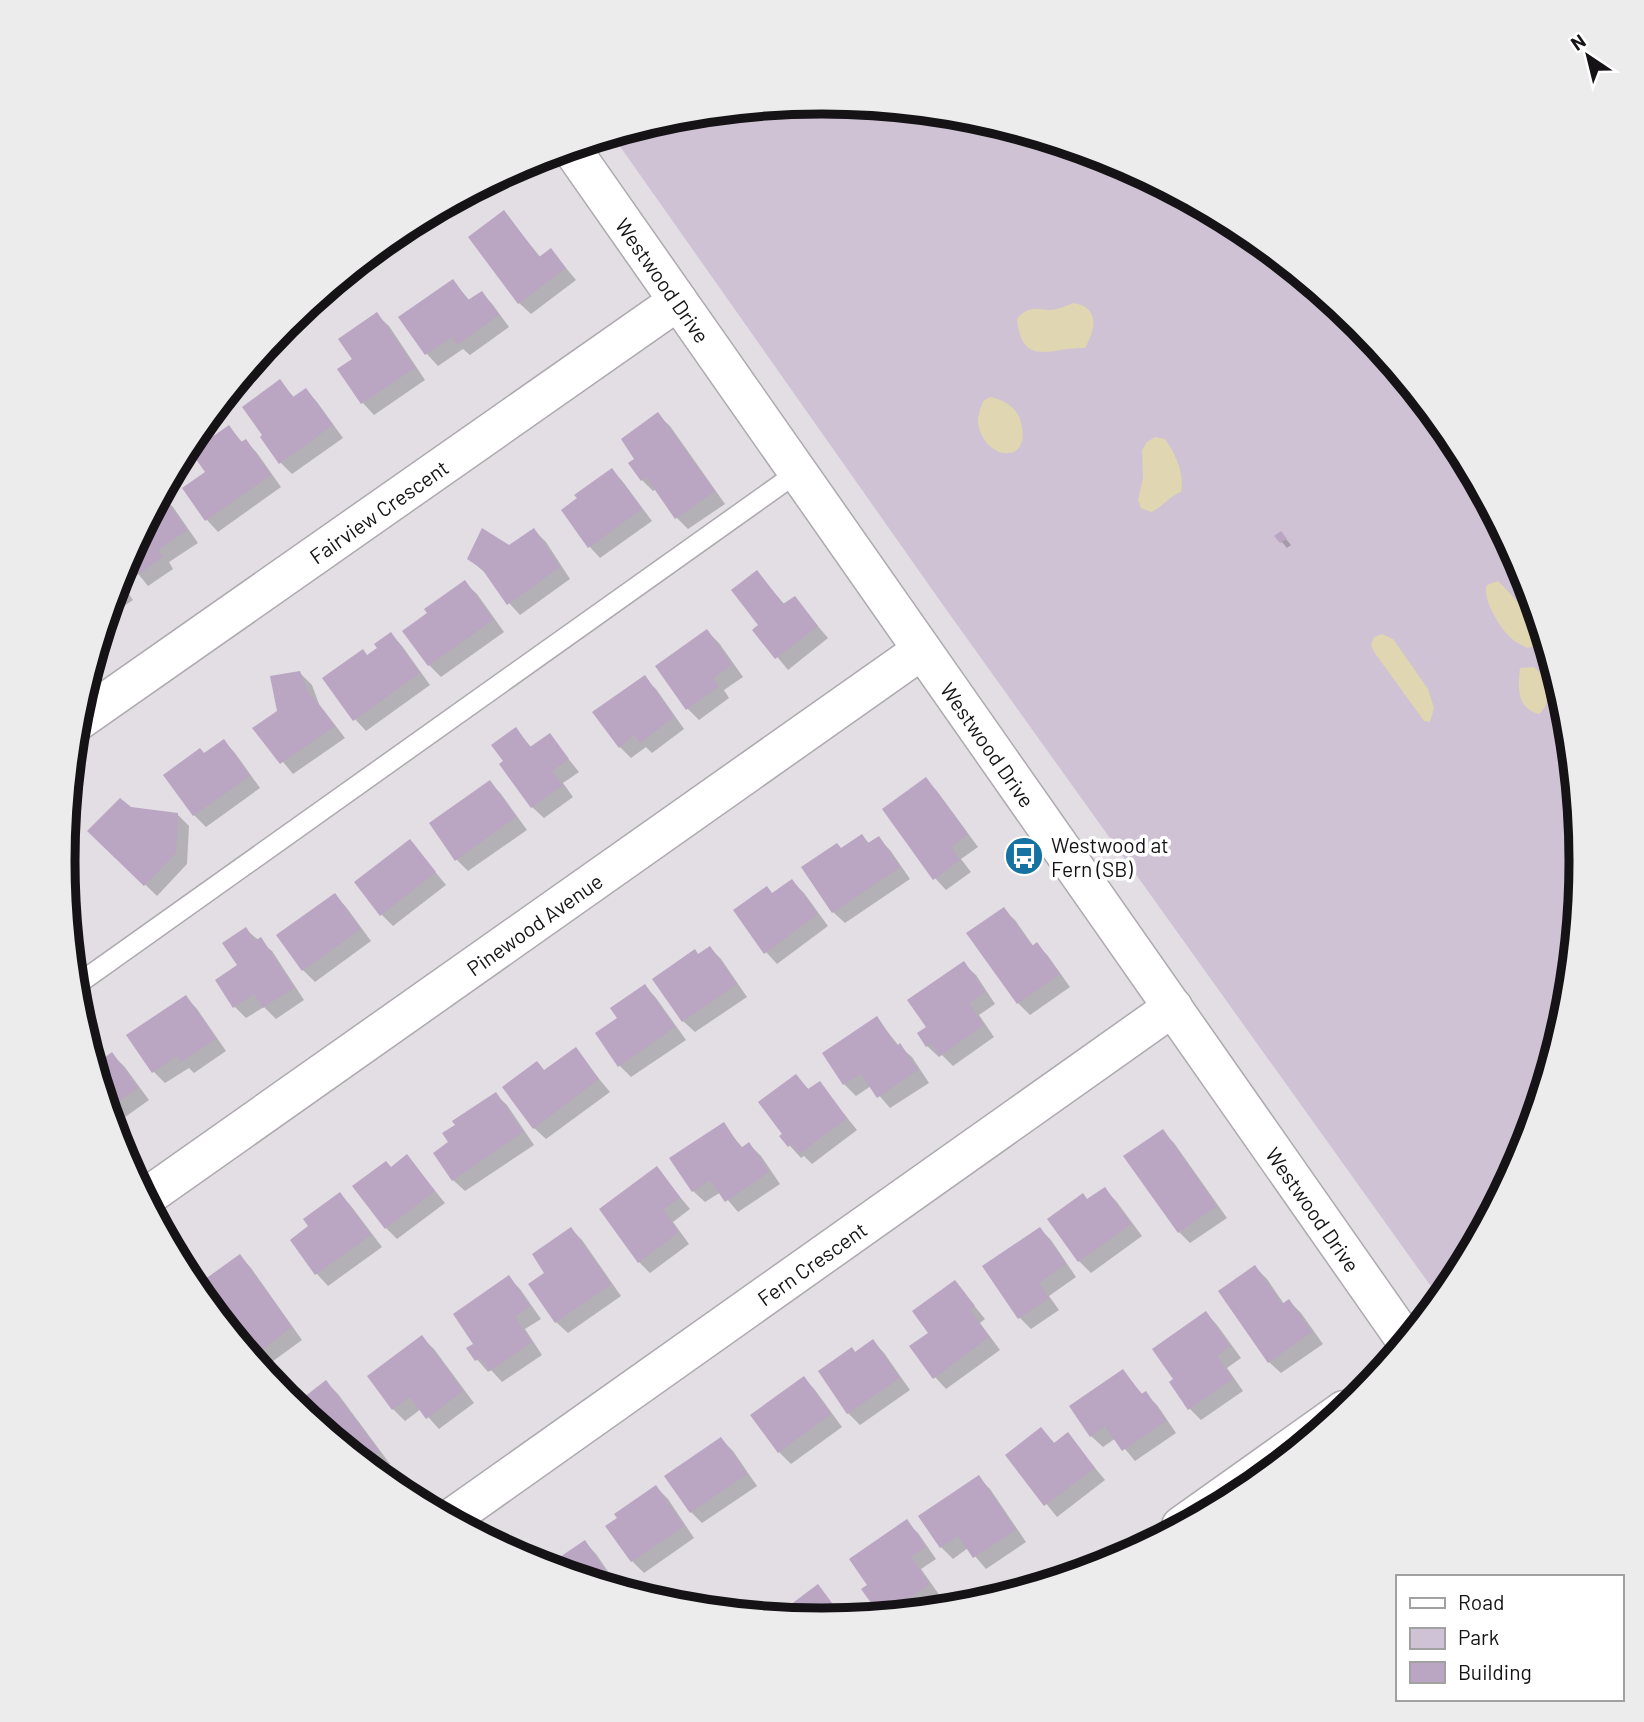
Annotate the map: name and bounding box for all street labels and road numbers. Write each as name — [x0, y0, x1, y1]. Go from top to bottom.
street label: Westwood Drive — [611, 213, 716, 347]
street label: Fairview Crescent — [304, 454, 453, 568]
street label: Westwood Drive — [936, 677, 1041, 812]
street label: Pinewood Avenue — [461, 867, 607, 980]
street label: Westwood Drive — [1261, 1142, 1366, 1276]
street label: Fern Crescent — [752, 1216, 871, 1310]

